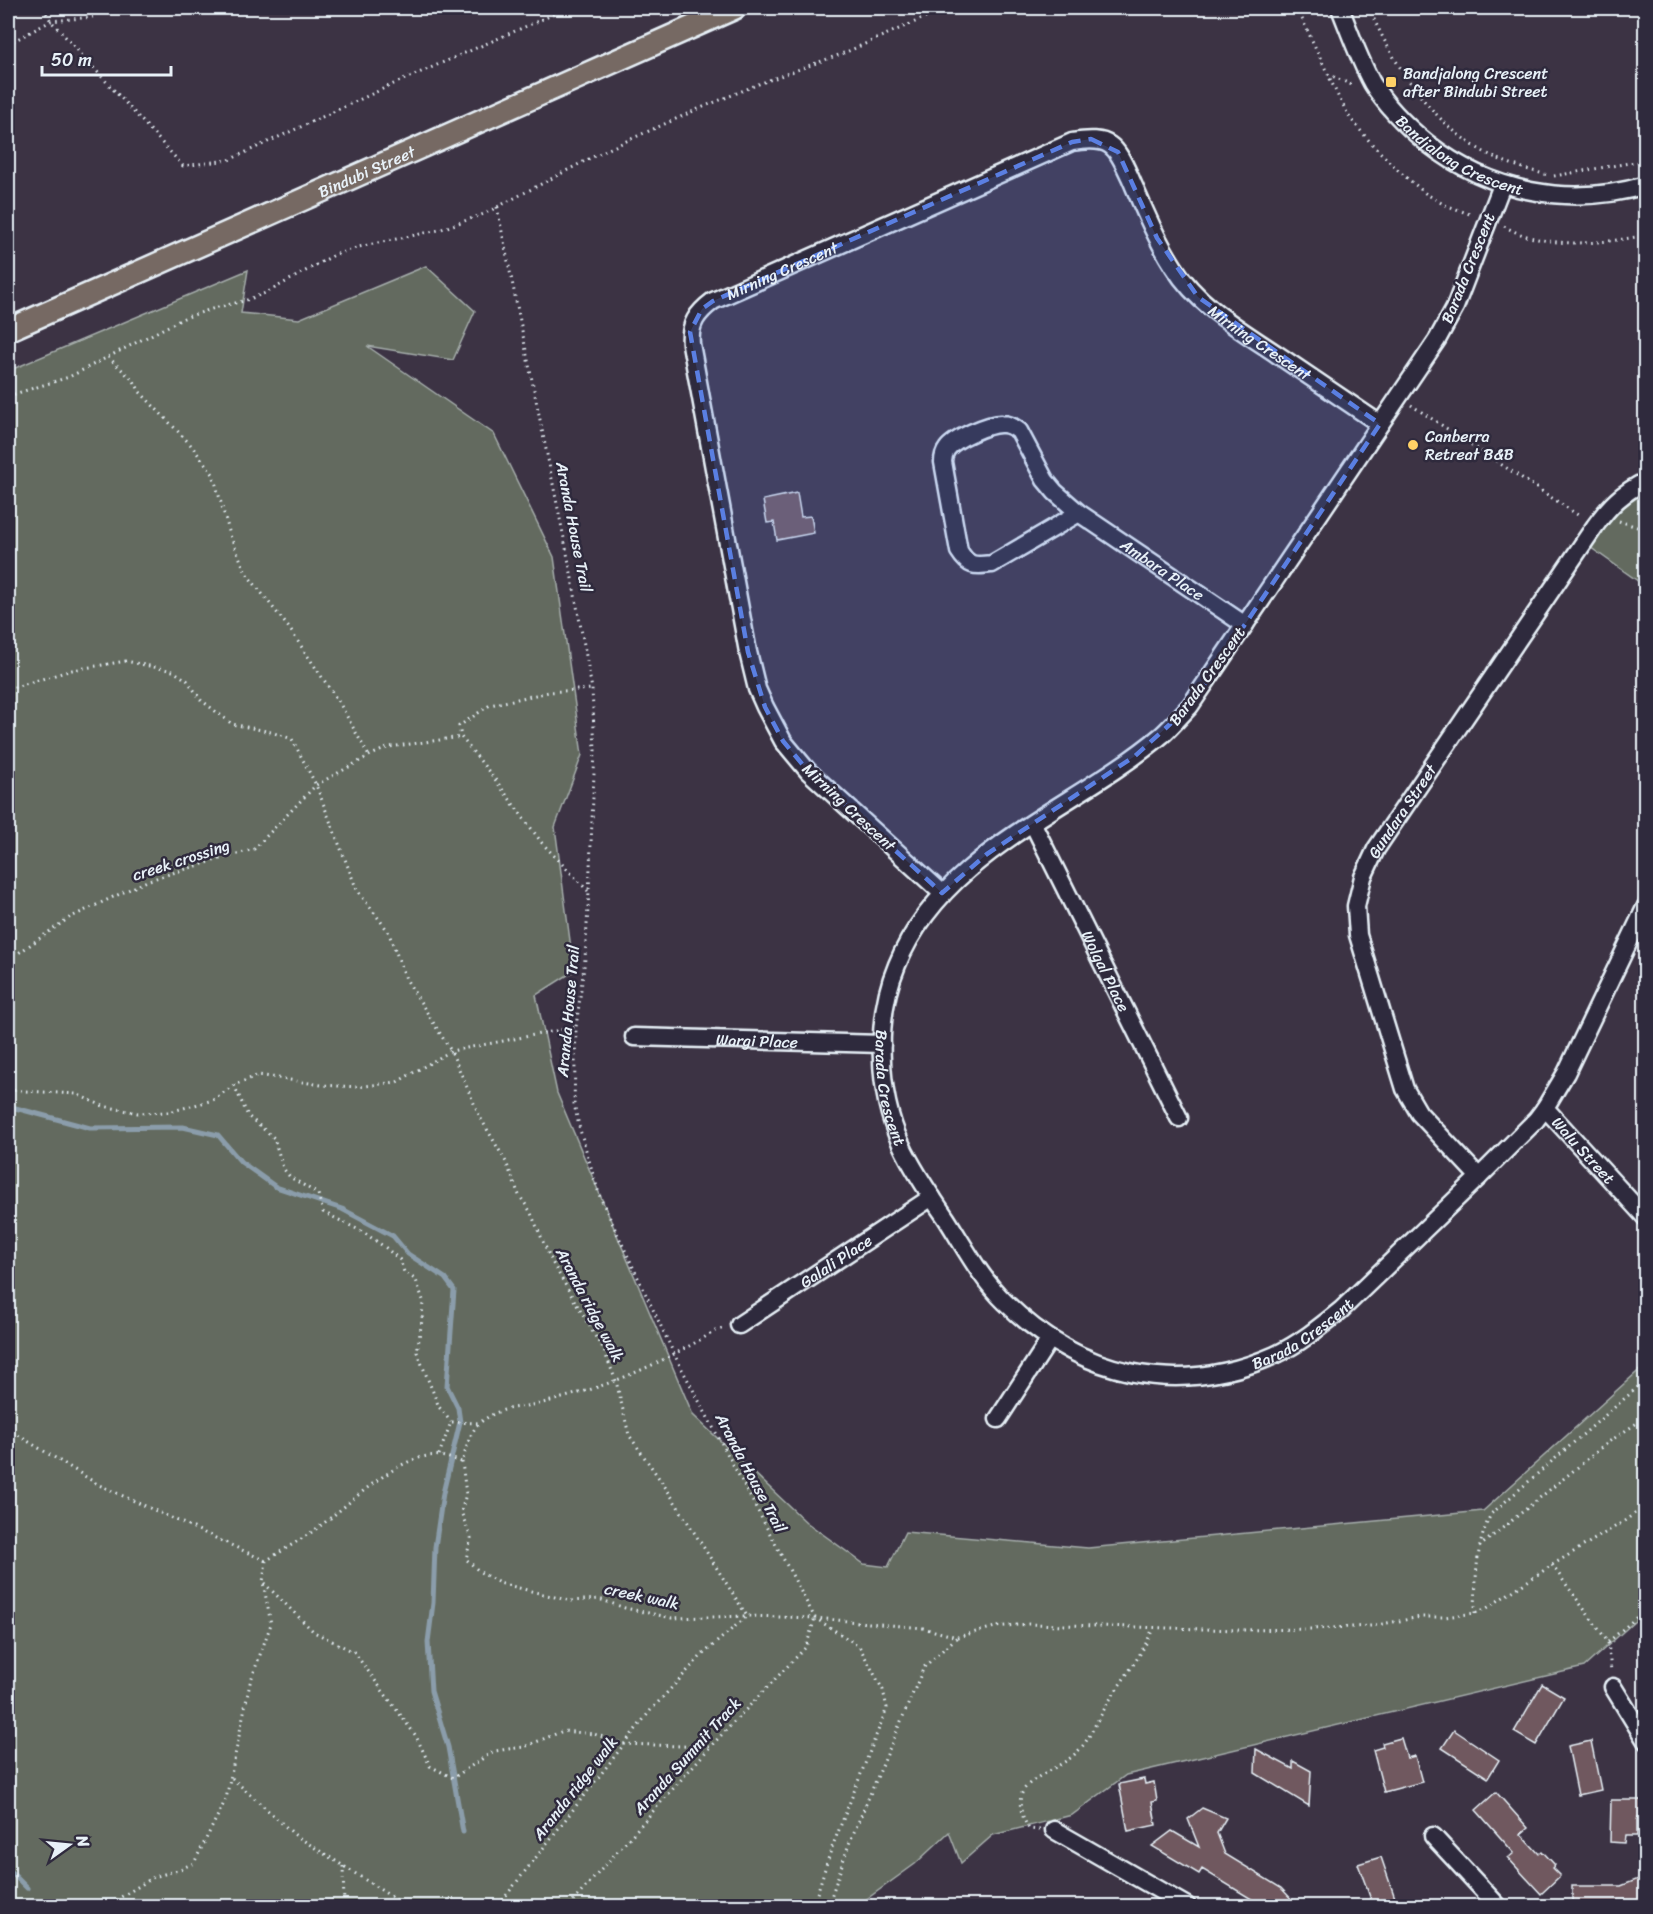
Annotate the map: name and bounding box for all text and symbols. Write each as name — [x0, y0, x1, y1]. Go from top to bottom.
scale bar — [42, 39, 171, 77]
text: 50 m — [51, 44, 92, 76]
place label: Bandjalong Crescent after Bindubi Street — [1403, 59, 1548, 106]
marker: Bandjalong Crescent after Bindubi Street — [1384, 75, 1398, 89]
street label: Bandjalong Crescent — [1389, 107, 1526, 203]
street label: Bindubi Street — [313, 137, 420, 206]
street label: Barada Crescent — [1433, 208, 1503, 328]
street label: Mirning Crescent — [721, 233, 843, 308]
street label: Mirning Crescent — [1202, 297, 1318, 389]
place label: Canberra Retreat B&B — [1425, 422, 1514, 469]
marker: Canberra Retreat B&B — [1406, 438, 1420, 452]
street label: Aranda House Trail — [547, 458, 601, 595]
street label: Ambara Place — [1114, 530, 1211, 608]
street label: Barada Crescent — [1161, 620, 1253, 732]
street label: Mirning Crescent — [795, 755, 903, 859]
street label: Gundara Street — [1359, 757, 1445, 863]
street label: creek crossing — [128, 831, 234, 889]
street label: Wolgal Place — [1073, 925, 1139, 1017]
street label: Aranda House Trail — [548, 943, 588, 1079]
street label: Wargi Place — [716, 1025, 798, 1056]
street label: Barada Crescent — [867, 1029, 915, 1151]
street label: Walu Street — [1544, 1109, 1623, 1191]
street label: Galali Place — [793, 1226, 878, 1296]
street label: Aranda ridge walk — [547, 1242, 632, 1368]
street label: Barada Crescent — [1248, 1290, 1361, 1377]
street label: Aranda House Trail — [707, 1407, 795, 1539]
street label: creek walk — [602, 1574, 682, 1618]
street label: Aranda Summit Track — [625, 1690, 748, 1823]
street label: Aranda ridge walk — [524, 1729, 625, 1848]
north arrow — [39, 1815, 99, 1875]
text: N — [67, 1831, 99, 1851]

